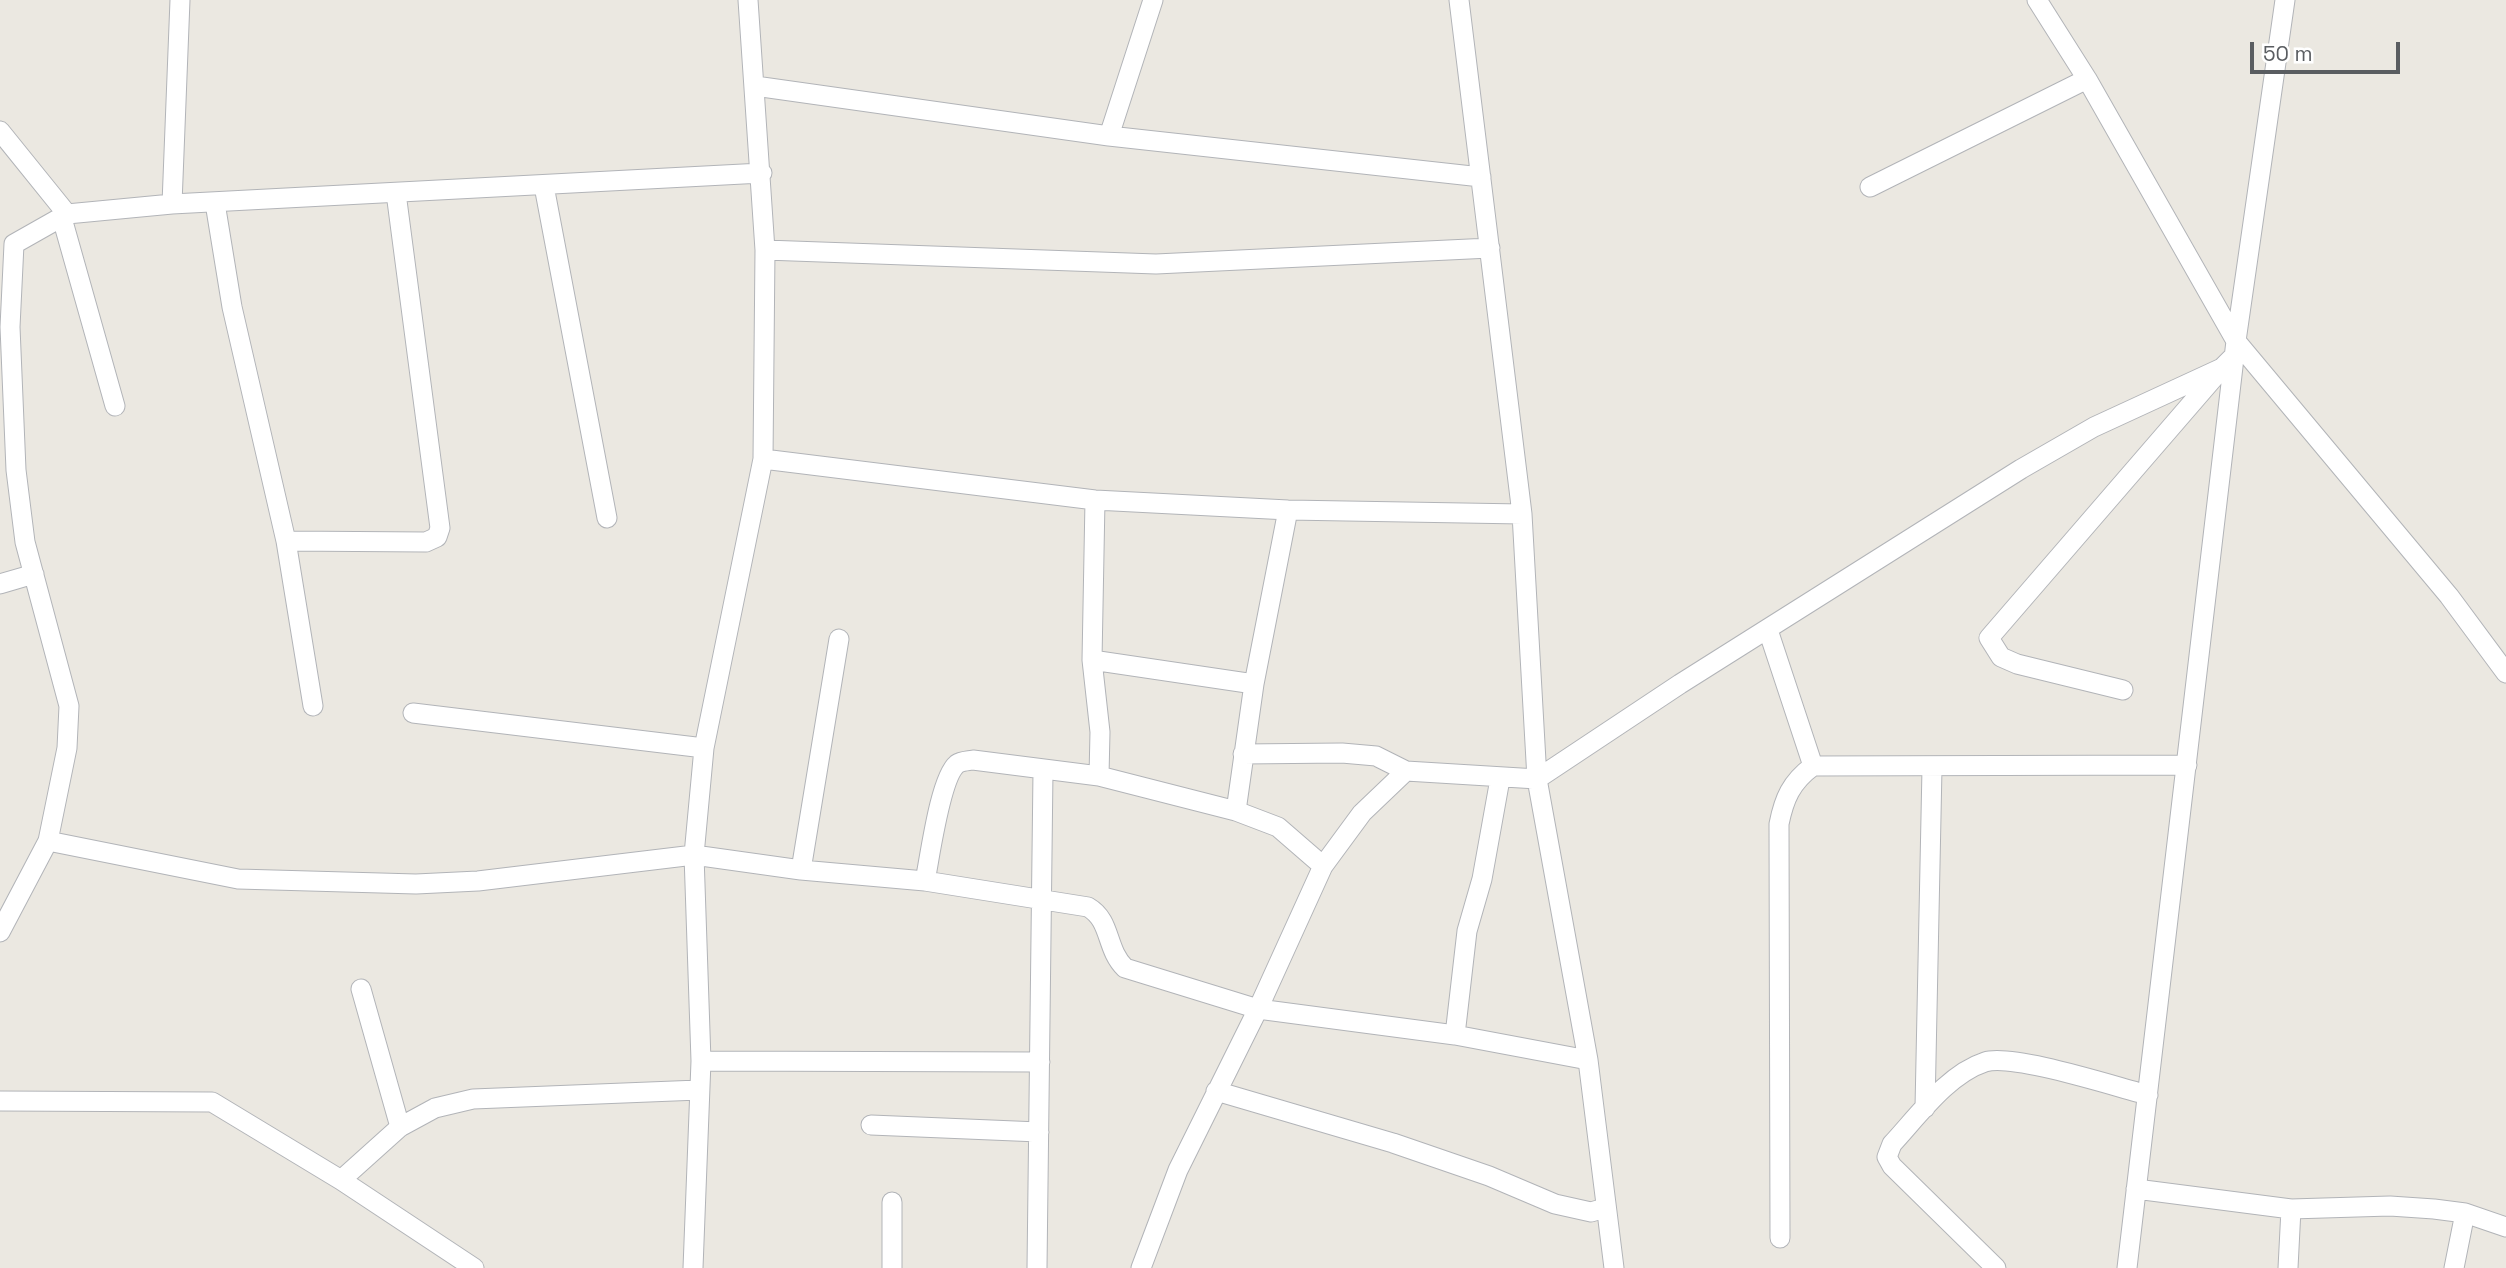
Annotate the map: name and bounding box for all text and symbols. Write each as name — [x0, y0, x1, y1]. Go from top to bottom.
scale bar — [2254, 28, 2404, 72]
text: 50 m — [2263, 40, 2313, 67]

